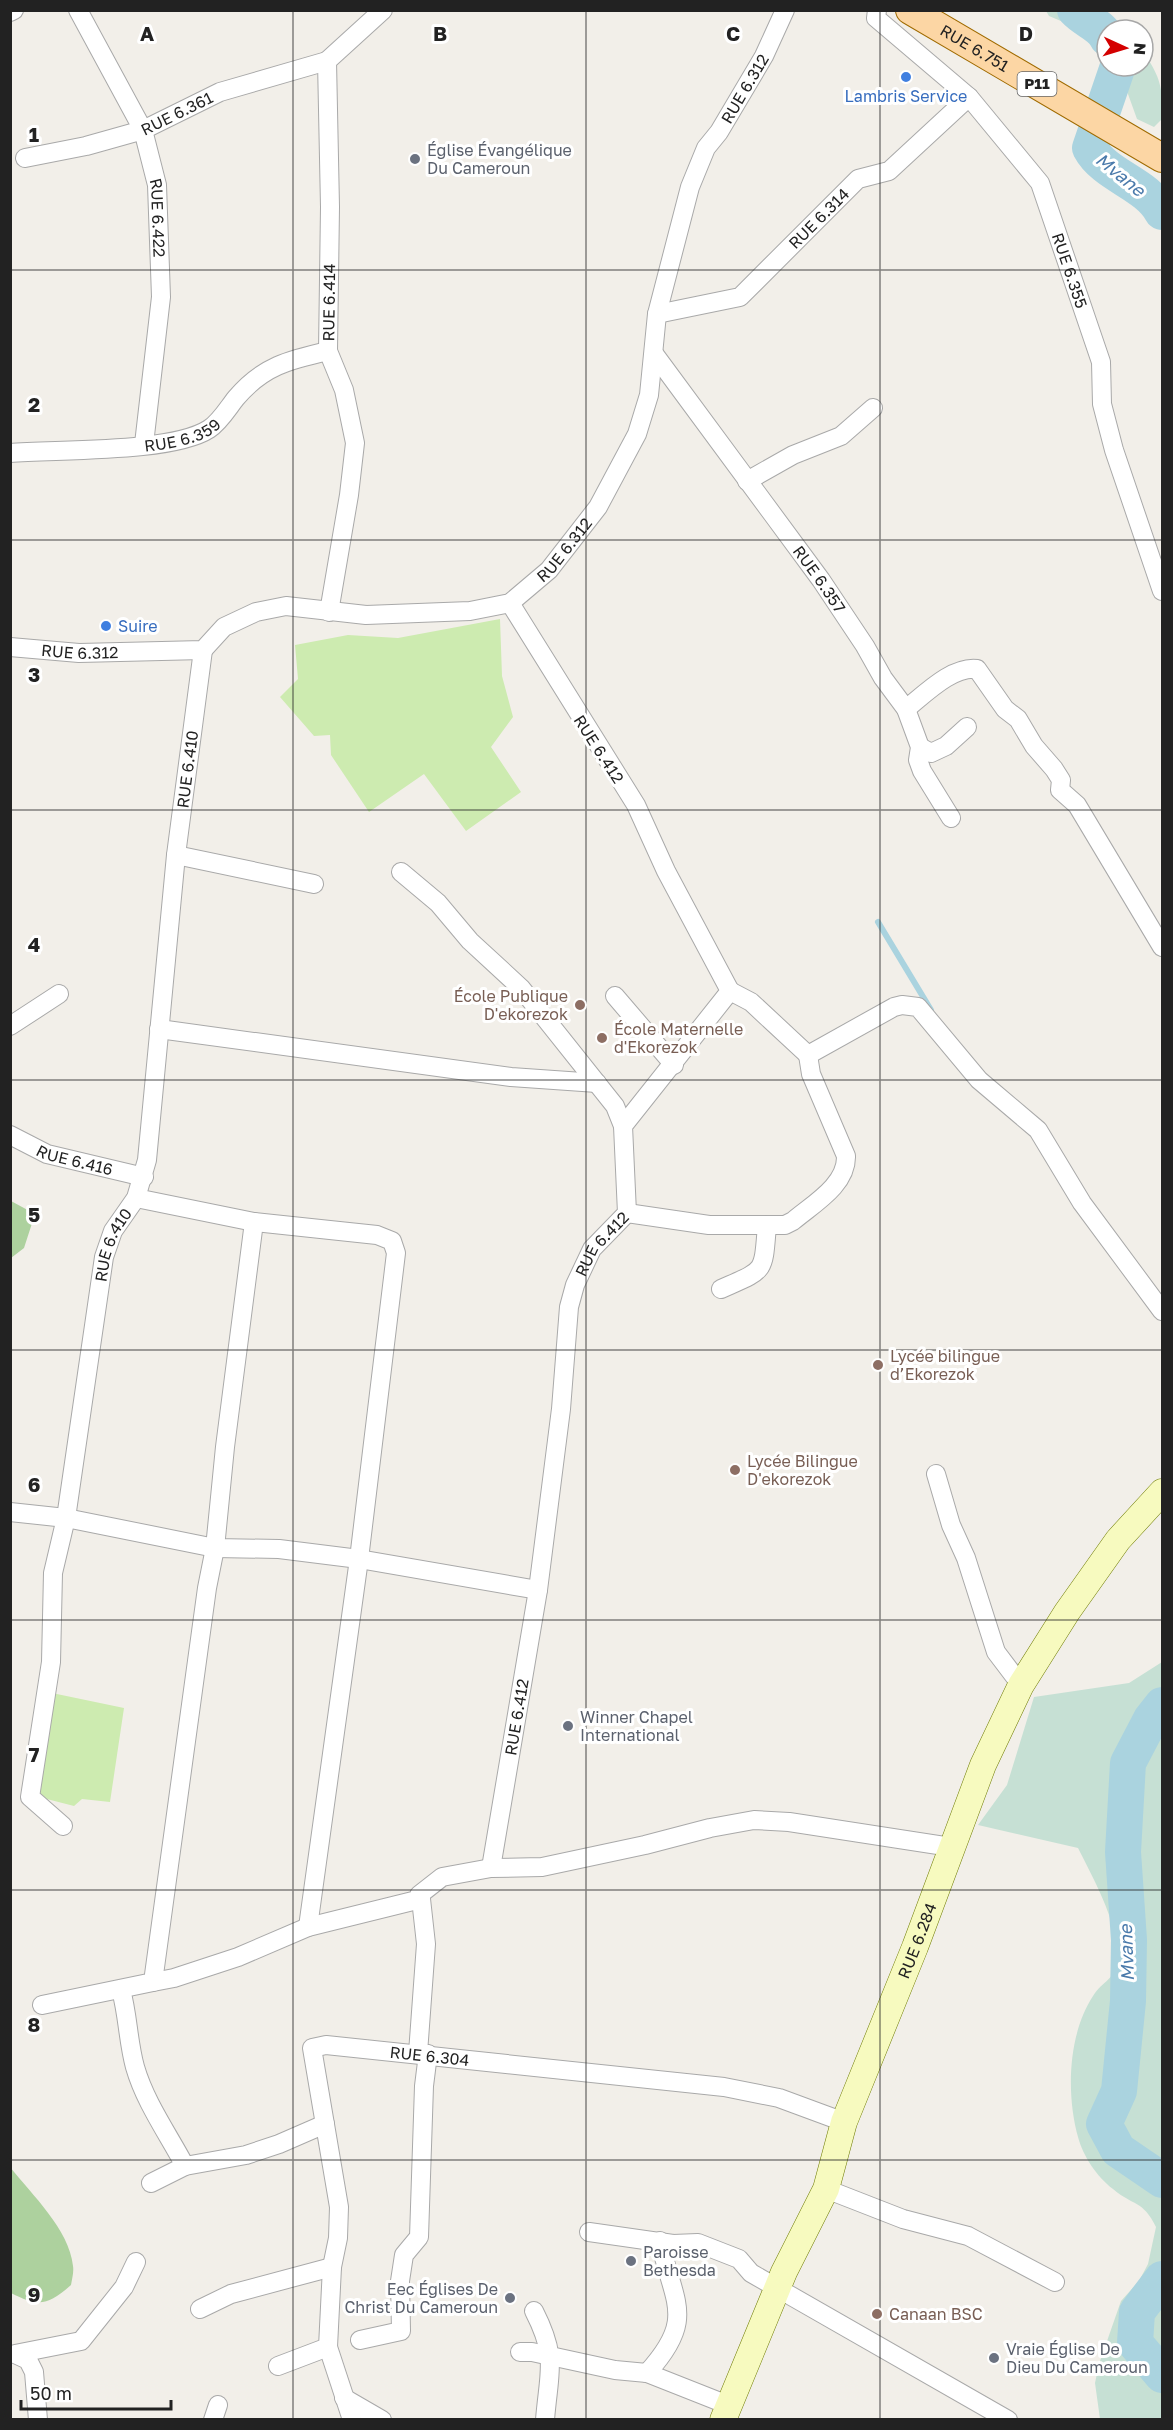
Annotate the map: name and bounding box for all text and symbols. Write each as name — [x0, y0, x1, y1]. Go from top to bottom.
north arrow — [1095, 18, 1155, 78]
street label: RUE 6.751 — [937, 20, 1013, 76]
text: A — [140, 21, 154, 45]
text: B — [433, 21, 447, 45]
text: C — [726, 21, 740, 45]
text: D — [1019, 21, 1033, 45]
text: N — [1130, 42, 1150, 56]
street label: RUE 6.312 — [716, 50, 773, 127]
marker: Lambris Service — [899, 70, 913, 84]
road number: P11 — [1018, 72, 1056, 96]
place label: Lambris Service — [845, 86, 967, 106]
street label: RUE 6.361 — [138, 87, 216, 139]
text: 1 — [29, 122, 39, 146]
place label: Église Évangélique Du Cameroun — [427, 140, 572, 178]
water label: Mvane — [1092, 148, 1151, 202]
marker: Église Évangélique Du Cameroun — [408, 152, 422, 166]
street label: RUE 6.422 — [146, 176, 170, 258]
street label: RUE 6.314 — [784, 184, 853, 253]
street label: RUE 6.355 — [1048, 230, 1092, 311]
street label: RUE 6.414 — [318, 263, 339, 341]
text: 2 — [28, 392, 40, 416]
street label: RUE 6.359 — [143, 414, 225, 456]
street label: RUE 6.312 — [532, 514, 596, 586]
street label: RUE 6.357 — [789, 541, 850, 617]
place label: Suire — [118, 616, 158, 636]
marker: Suire — [99, 619, 113, 633]
street label: RUE 6.312 — [40, 640, 119, 663]
text: 3 — [28, 662, 40, 686]
street label: RUE 6.412 — [570, 711, 628, 787]
street label: RUE 6.410 — [172, 729, 202, 809]
text: 4 — [28, 932, 40, 956]
place label: École Publique D'ekorezok — [454, 986, 568, 1024]
marker: École Publique D'ekorezok — [573, 998, 587, 1012]
place label: École Maternelle d'Ekorezok — [614, 1019, 743, 1057]
marker: École Maternelle d'Ekorezok — [595, 1031, 609, 1045]
street label: RUE 6.416 — [33, 1140, 115, 1179]
text: 5 — [28, 1202, 40, 1226]
street label: RUE 6.410 — [91, 1204, 136, 1283]
street label: RUE 6.412 — [571, 1207, 633, 1280]
place label: Lycée bilingue d’Ekorezok — [890, 1346, 1000, 1384]
marker: Lycée bilingue d’Ekorezok — [871, 1358, 885, 1372]
place label: Lycée Bilingue D'ekorezok — [747, 1451, 858, 1489]
marker: Lycée Bilingue D'ekorezok — [728, 1463, 742, 1477]
text: 6 — [28, 1472, 40, 1496]
street label: RUE 6.412 — [500, 1677, 533, 1757]
place label: Winner Chapel International — [580, 1707, 693, 1745]
marker: Winner Chapel International — [561, 1719, 575, 1733]
text: 7 — [29, 1742, 40, 1766]
street label: RUE 6.284 — [893, 1900, 941, 1981]
water label: Mvane — [1114, 1923, 1138, 1982]
text: 8 — [28, 2012, 40, 2036]
street label: RUE 6.304 — [389, 2042, 470, 2070]
place label: Paroisse Bethesda — [643, 2242, 716, 2280]
marker: Paroisse Bethesda — [624, 2254, 638, 2268]
place label: Eec Églises De Christ Du Cameroun — [344, 2279, 498, 2317]
text: 9 — [28, 2282, 40, 2306]
marker: Eec Églises De Christ Du Cameroun — [503, 2291, 517, 2305]
place label: Canaan BSC — [889, 2304, 983, 2324]
marker: Canaan BSC — [870, 2307, 884, 2321]
place label: Vraie Église De Dieu Du Cameroun — [1006, 2339, 1148, 2377]
marker: Vraie Église De Dieu Du Cameroun — [987, 2351, 1001, 2365]
scale bar — [21, 2373, 171, 2411]
text: 50 m — [30, 2382, 72, 2404]

